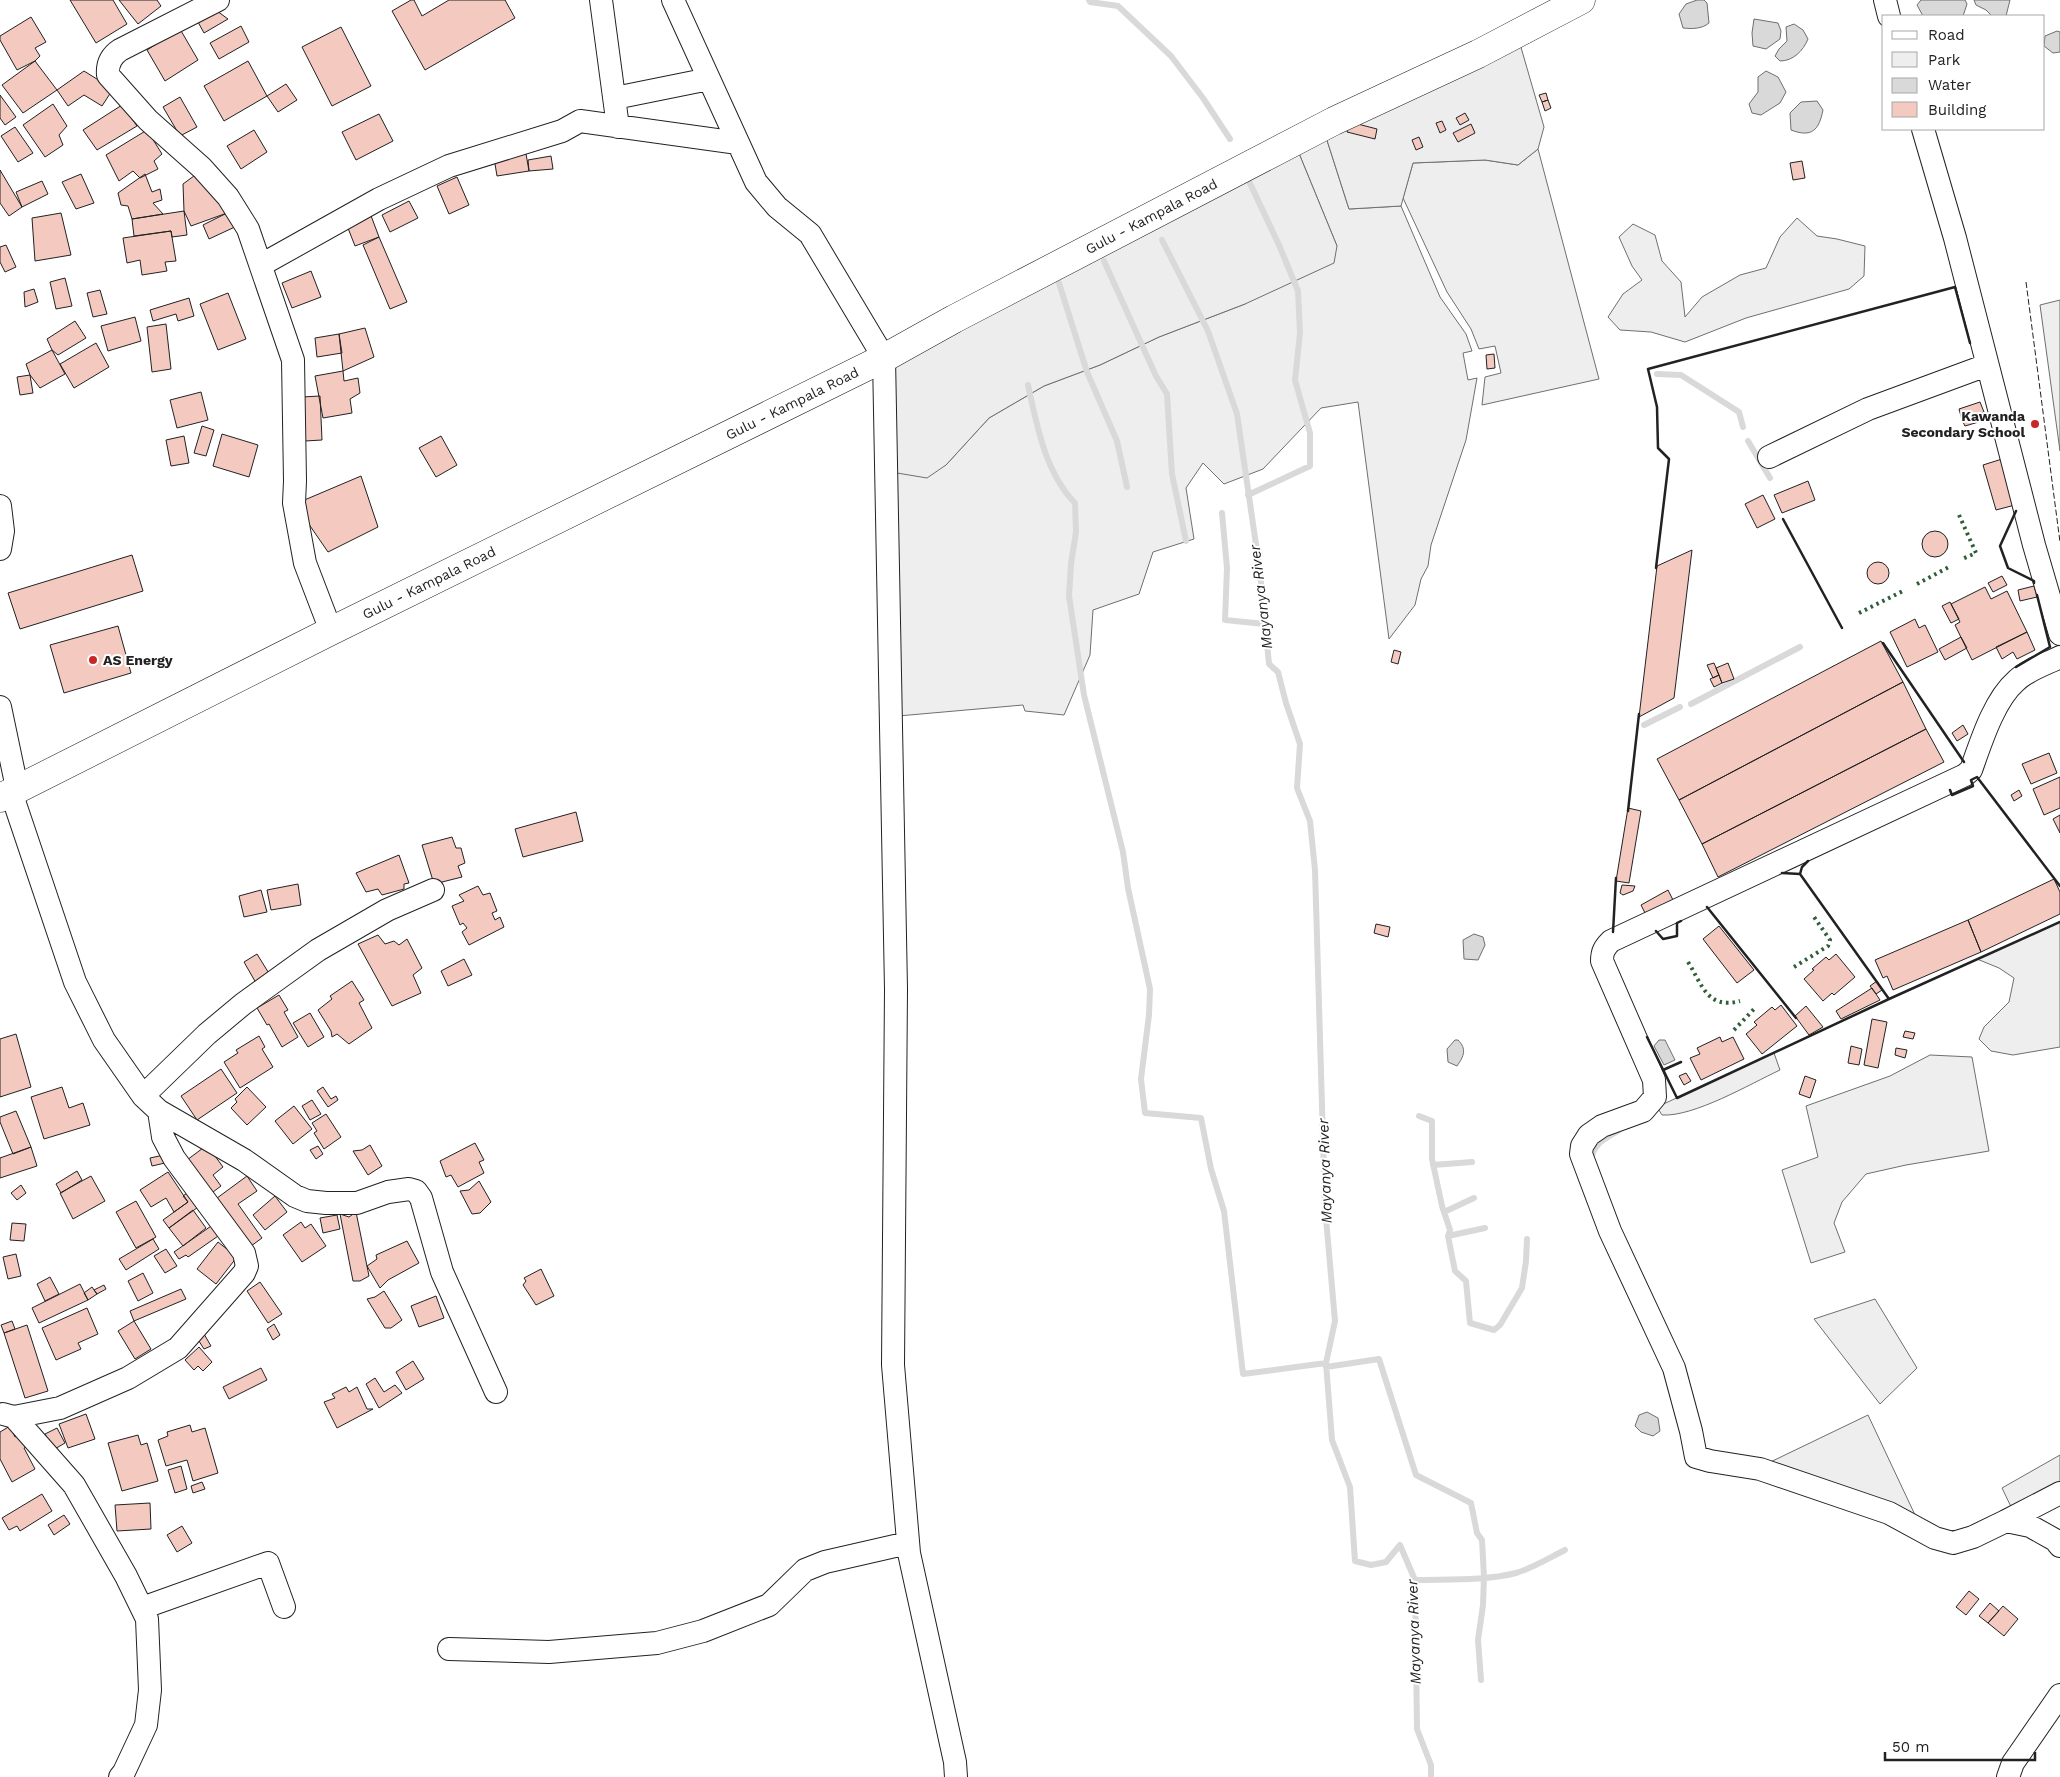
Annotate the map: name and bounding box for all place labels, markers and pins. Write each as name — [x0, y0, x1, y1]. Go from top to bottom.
place label: Kawanda Secondary School — [1901, 408, 2026, 440]
marker: Kawanda Secondary School — [2029, 418, 2041, 430]
place label: AS Energy — [103, 652, 173, 668]
marker: AS Energy — [87, 654, 99, 666]

